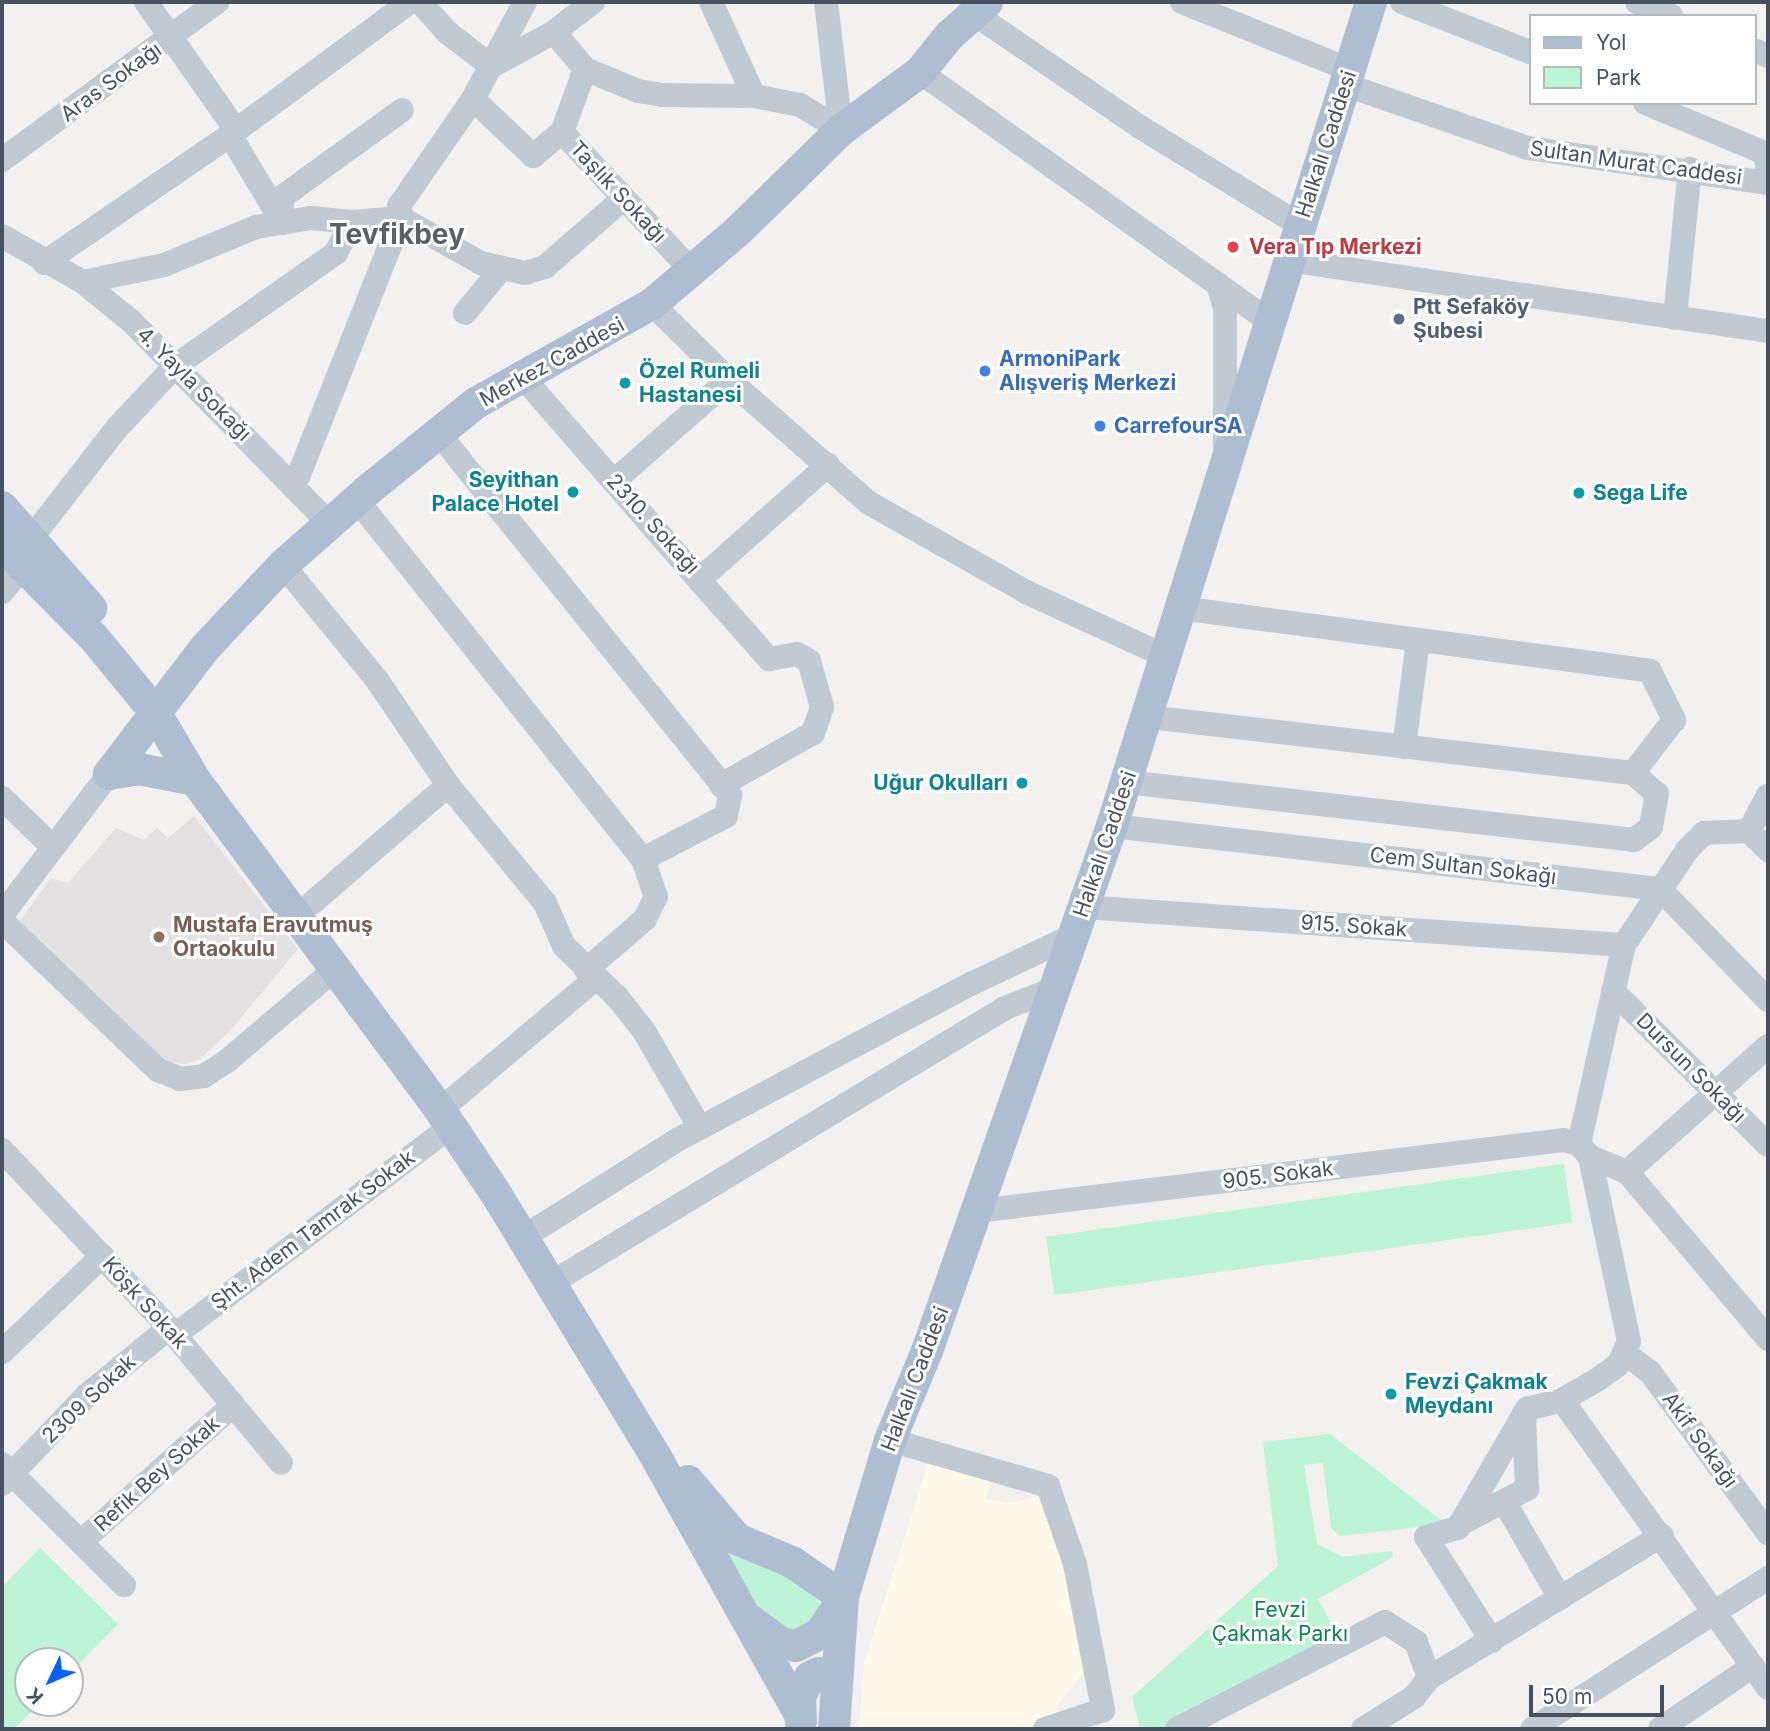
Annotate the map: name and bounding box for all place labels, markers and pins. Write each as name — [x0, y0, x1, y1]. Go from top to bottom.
place label: Vera Tıp Merkezi — [1249, 234, 1422, 260]
marker: Vera Tıp Merkezi — [1223, 237, 1243, 257]
place label: Ptt Sefaköy Şubesi — [1413, 294, 1529, 344]
marker: Ptt Sefaköy Şubesi — [1391, 311, 1407, 327]
place label: ArmoniPark Alışveriş Merkezi — [999, 346, 1176, 396]
place label: Özel Rumeli Hastanesi — [639, 358, 760, 408]
marker: ArmoniPark Alışveriş Merkezi — [977, 363, 993, 379]
marker: Özel Rumeli Hastanesi — [617, 375, 633, 391]
place label: CarrefourSA — [1114, 413, 1243, 439]
marker: CarrefourSA — [1092, 418, 1108, 434]
place label: Seyithan Palace Hotel — [431, 467, 559, 517]
place label: Sega Life — [1593, 480, 1688, 506]
marker: Seyithan Palace Hotel — [565, 484, 581, 500]
marker: Sega Life — [1571, 485, 1587, 501]
place label: Uğur Okulları — [873, 770, 1008, 796]
marker: Uğur Okulları — [1014, 775, 1030, 791]
place label: Mustafa Eravutmuş Ortaokulu — [173, 912, 373, 962]
marker: Mustafa Eravutmuş Ortaokulu — [151, 929, 167, 945]
place label: Fevzi Çakmak Meydanı — [1405, 1369, 1548, 1419]
marker: Fevzi Çakmak Meydanı — [1383, 1386, 1399, 1402]

